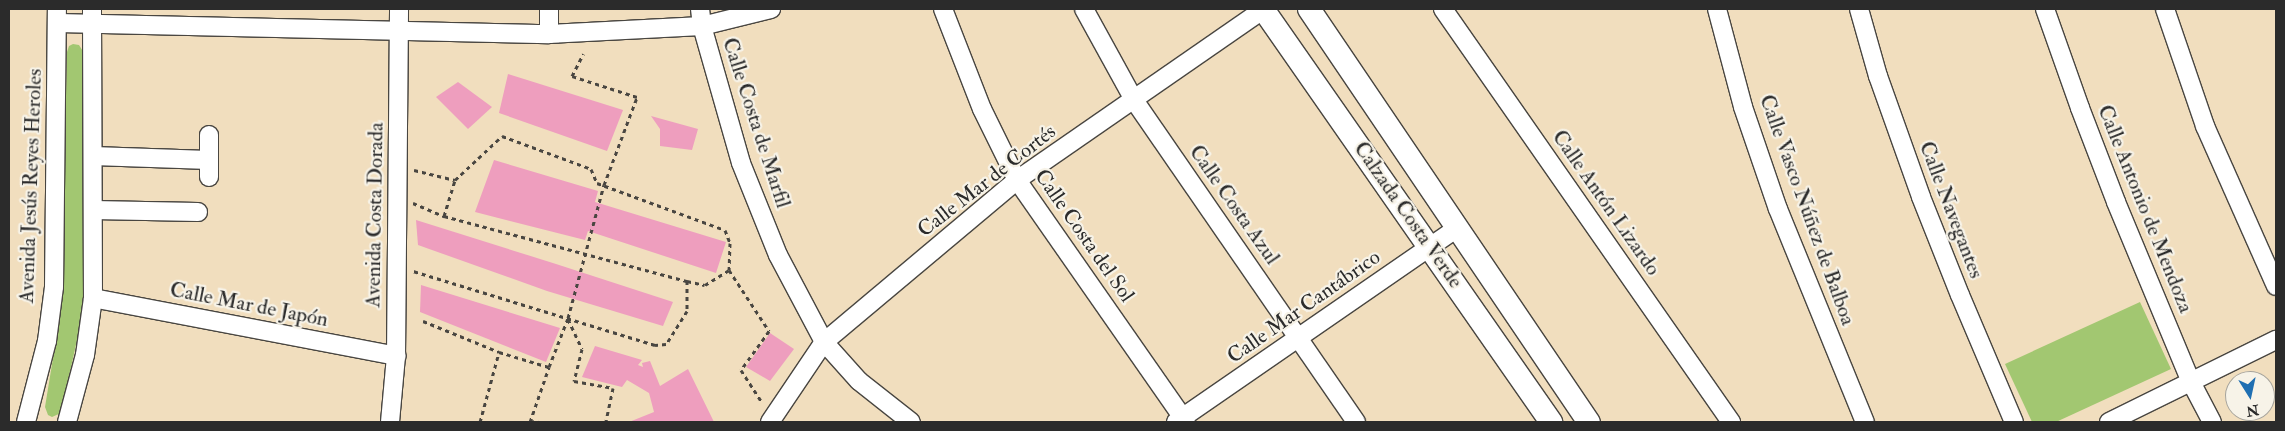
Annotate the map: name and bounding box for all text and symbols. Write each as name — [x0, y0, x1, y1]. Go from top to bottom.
street label: Calle Costa de Marfil — [717, 35, 795, 211]
street label: Avenida Jesús Reyes Heroles — [14, 68, 48, 304]
street label: Calle Vasco Núñez de Balboa — [1754, 91, 1860, 329]
street label: Calle Antonio de Mendoza — [2092, 101, 2198, 317]
street label: Calle Mar de Cortés — [913, 119, 1061, 243]
street label: Avenida Costa Dorada — [361, 122, 389, 308]
street label: Calle Antón Lizardo — [1546, 125, 1666, 281]
street label: Calzada Costa Verde — [1348, 137, 1468, 293]
street label: Calle Navegantes — [1913, 138, 1989, 282]
street label: Calle Costa Azul — [1183, 140, 1285, 270]
street label: Calle Costa del Sol — [1029, 165, 1139, 307]
street label: Calle Mar Cantábrico — [1223, 245, 1385, 369]
street label: Calle Mar de Japón — [168, 277, 330, 333]
north arrow — [2225, 371, 2275, 421]
text: N — [2245, 401, 2260, 420]

